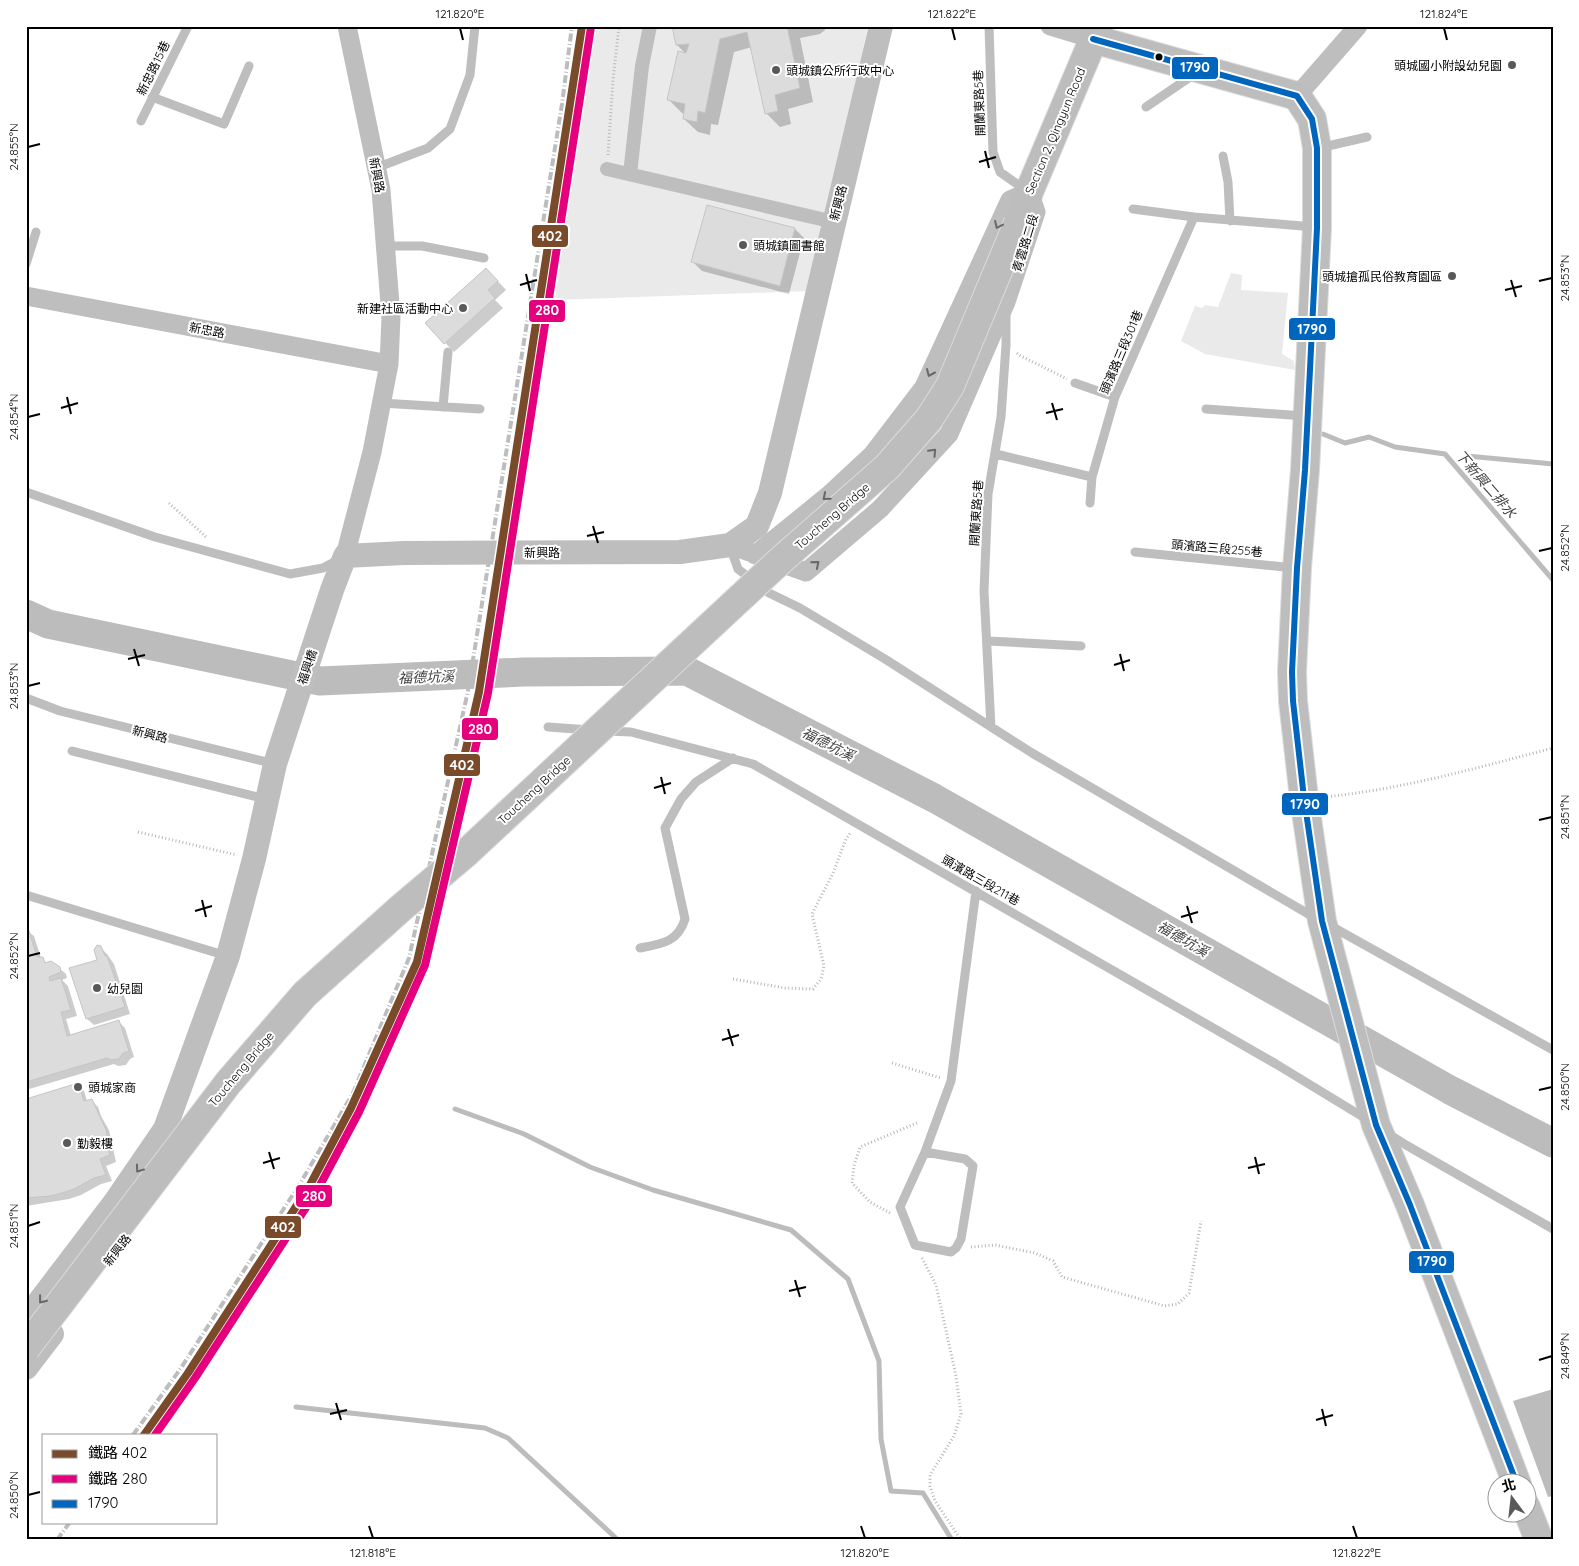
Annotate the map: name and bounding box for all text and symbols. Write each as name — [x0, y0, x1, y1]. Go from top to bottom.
text: 121.820°E — [436, 6, 485, 21]
text: 121.822°E — [928, 6, 976, 21]
text: 121.824°E — [1420, 6, 1468, 21]
street label: 新忠路15巷 — [133, 38, 173, 98]
unlabelled marker — [1154, 52, 1164, 62]
line badge: 1790 — [1171, 56, 1219, 80]
text: 1790 — [1180, 58, 1210, 76]
place label: 頭城國小附設幼兒園 — [1394, 58, 1502, 73]
marker: 頭城國小附設幼兒園 — [1506, 59, 1518, 71]
place label: 頭城鎮公所行政中心 — [786, 63, 894, 78]
marker: 頭城鎮公所行政中心 — [770, 64, 782, 76]
street label: Section 2, Qingyun Road — [1022, 65, 1088, 197]
street label: 開蘭東路5巷 — [970, 69, 988, 137]
text: 24.855°N — [6, 123, 21, 171]
street label: 新興路 — [366, 156, 388, 194]
street label: 新興路 — [826, 184, 850, 222]
street label: 青雲路二段 — [1009, 212, 1041, 274]
one-way arrow — [994, 220, 1004, 229]
line badge: 402 — [531, 224, 569, 248]
text: 402 — [538, 227, 562, 245]
place label: 頭城鎮圖書館 — [753, 238, 825, 253]
marker: 頭城鎮圖書館 — [737, 239, 749, 251]
text: 24.853°N — [1557, 255, 1572, 302]
place label: 頭城搶孤民俗教育園區 — [1322, 269, 1442, 284]
marker: 頭城搶孤民俗教育園區 — [1446, 270, 1458, 282]
line badge: 280 — [528, 299, 566, 323]
place label: 新建社區活動中心 — [357, 301, 453, 316]
text: 280 — [535, 301, 560, 319]
marker: 新建社區活動中心 — [457, 302, 469, 314]
street label: 頭濱路三段301巷 — [1097, 308, 1145, 396]
line badge: 1790 — [1288, 317, 1336, 341]
street label: 新忠路 — [188, 319, 226, 341]
text: 1790 — [1297, 320, 1327, 338]
one-way arrow — [926, 368, 936, 377]
text: 24.854°N — [6, 393, 21, 441]
water label: 下新興二排水 — [1452, 446, 1521, 522]
one-way arrow — [927, 448, 936, 457]
street label: Toucheng Bridge — [792, 479, 872, 552]
street label: 開蘭東路5巷 — [966, 479, 986, 547]
one-way arrow — [823, 491, 832, 500]
text: 24.852°N — [1557, 524, 1572, 572]
street label: 頭濱路三段255巷 — [1171, 537, 1263, 559]
street label: 新興路 — [524, 545, 560, 560]
one-way arrow — [810, 560, 819, 569]
street label: 福興橋 — [294, 648, 320, 686]
text: 24.853°N — [6, 663, 21, 710]
water label: 福德坑溪 — [398, 667, 456, 687]
line badge: 280 — [461, 717, 499, 741]
text: 280 — [468, 720, 493, 738]
street label: 新興路 — [131, 722, 169, 746]
water label: 福德坑溪 — [799, 723, 859, 766]
street label: Toucheng Bridge — [495, 752, 574, 827]
line badge: 402 — [443, 753, 481, 777]
text: 402 — [450, 756, 474, 774]
line badge: 1790 — [1281, 792, 1329, 816]
text: 24.851°N — [1557, 794, 1572, 840]
text: 1790 — [1290, 795, 1320, 813]
street label: 頭濱路三段211巷 — [939, 852, 1023, 908]
water label: 福德坑溪 — [1154, 917, 1213, 962]
text: 24.852°N — [6, 932, 21, 980]
place label: 幼兒園 — [107, 981, 143, 996]
marker: 幼兒園 — [91, 982, 103, 994]
street label: Toucheng Bridge — [205, 1028, 277, 1110]
text: 24.850°N — [1557, 1063, 1572, 1111]
place label: 頭城家商 — [88, 1080, 136, 1095]
marker: 頭城家商 — [72, 1081, 84, 1093]
place label: 勤毅樓 — [77, 1136, 113, 1151]
marker: 勤毅樓 — [61, 1137, 73, 1149]
one-way arrow — [135, 1164, 145, 1173]
line badge: 280 — [295, 1184, 333, 1208]
text: 280 — [302, 1187, 327, 1205]
text: 24.851°N — [6, 1203, 21, 1249]
line badge: 402 — [264, 1215, 302, 1239]
text: 402 — [271, 1218, 295, 1236]
street label: 新興路 — [100, 1231, 134, 1269]
line badge: 1790 — [1408, 1250, 1455, 1274]
text: 1790 — [1417, 1252, 1447, 1270]
one-way arrow — [39, 1294, 47, 1303]
text: 24.849°N — [1557, 1333, 1572, 1379]
legend — [42, 1434, 218, 1524]
text: 鐵路 402 — [88, 1443, 147, 1462]
text: 鐵路 280 — [88, 1469, 148, 1488]
text: 24.850°N — [6, 1471, 21, 1519]
north arrow — [1486, 1474, 1536, 1524]
text: 北 — [1500, 1475, 1518, 1496]
text: 1790 — [88, 1493, 119, 1512]
text: 121.818°E — [350, 1545, 396, 1560]
text: 121.820°E — [841, 1545, 890, 1560]
text: 121.822°E — [1333, 1545, 1381, 1560]

